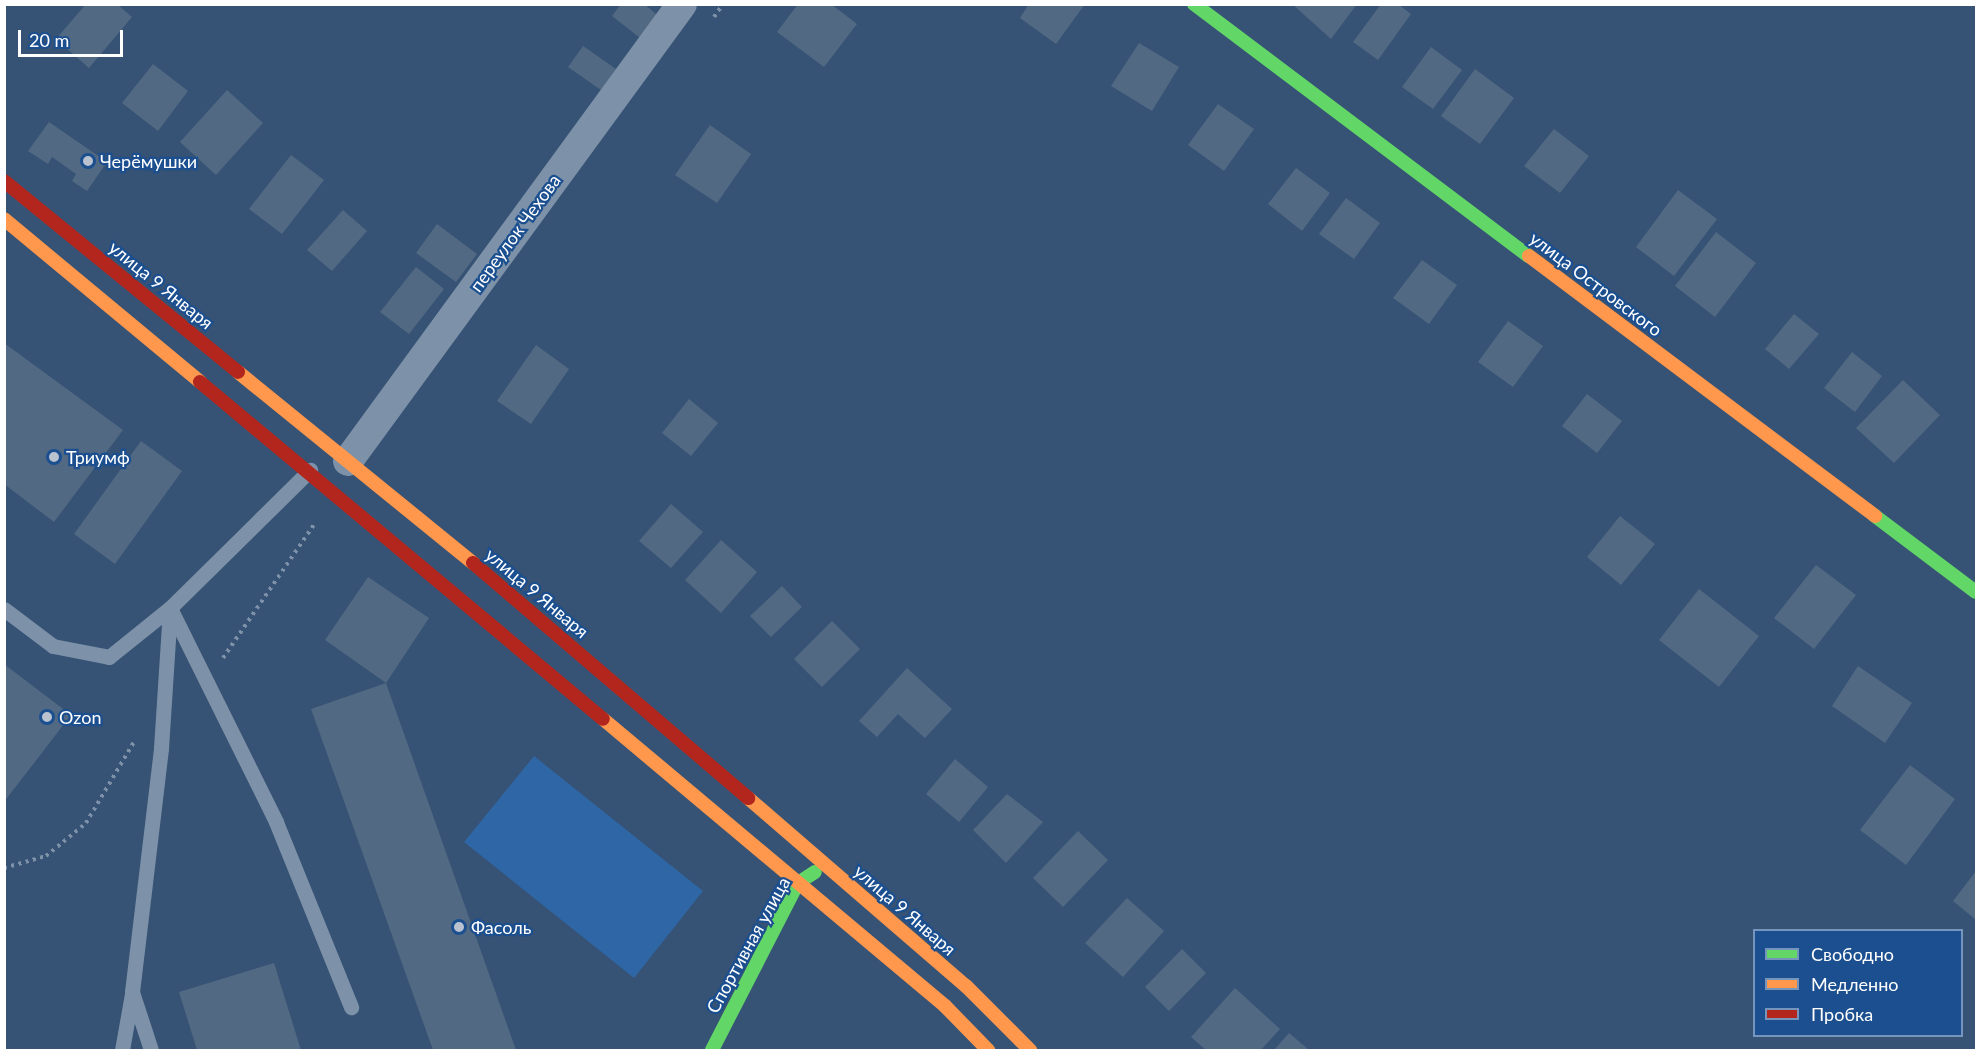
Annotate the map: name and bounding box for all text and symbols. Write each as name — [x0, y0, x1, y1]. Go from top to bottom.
scale bar — [21, 18, 126, 56]
text: 20 m — [29, 29, 69, 51]
place label: Черёмушки — [100, 150, 197, 172]
marker: Черёмушки — [81, 154, 95, 168]
street label: переулок Чехова — [465, 170, 565, 296]
street label: улица Островского — [1526, 227, 1666, 341]
street label: улица 9 Января — [105, 236, 217, 334]
place label: Триумф — [66, 446, 130, 468]
marker: Триумф — [47, 450, 61, 464]
street label: улица 9 Января — [481, 544, 593, 642]
place label: Ozon — [59, 706, 101, 728]
marker: Ozon — [40, 710, 54, 724]
street label: улица 9 Января — [850, 860, 960, 960]
street label: Спортивная улица — [702, 873, 794, 1017]
place label: Фасоль — [471, 916, 531, 938]
marker: Фасоль — [452, 920, 466, 934]
legend — [1753, 929, 1963, 1037]
text: Свободно — [1811, 943, 1894, 965]
text: Медленно — [1811, 973, 1899, 995]
text: Пробка — [1811, 1003, 1873, 1025]

